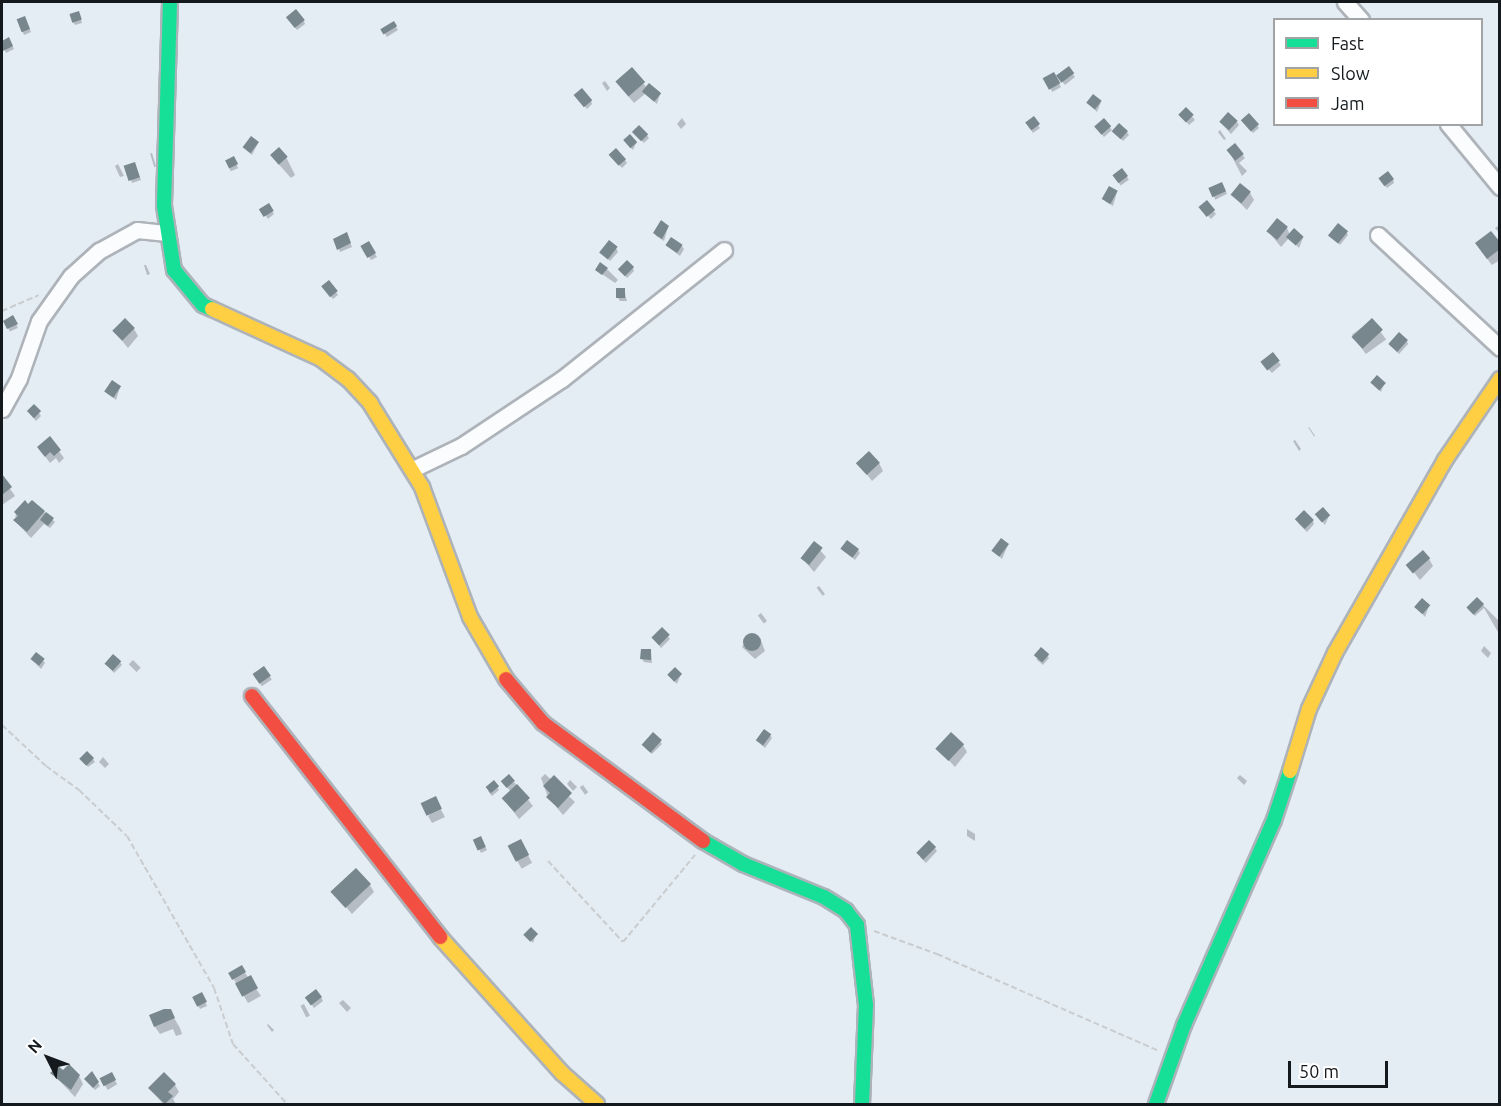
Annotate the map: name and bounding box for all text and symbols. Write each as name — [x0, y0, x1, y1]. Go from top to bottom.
legend — [1273, 18, 1483, 126]
text: Fast — [1331, 33, 1364, 53]
text: Slow — [1331, 63, 1370, 83]
text: Jam — [1331, 93, 1365, 113]
north arrow — [18, 1028, 78, 1088]
text: N — [24, 1035, 45, 1056]
scale bar — [1291, 1049, 1392, 1087]
text: 50 m — [1299, 1061, 1339, 1081]

